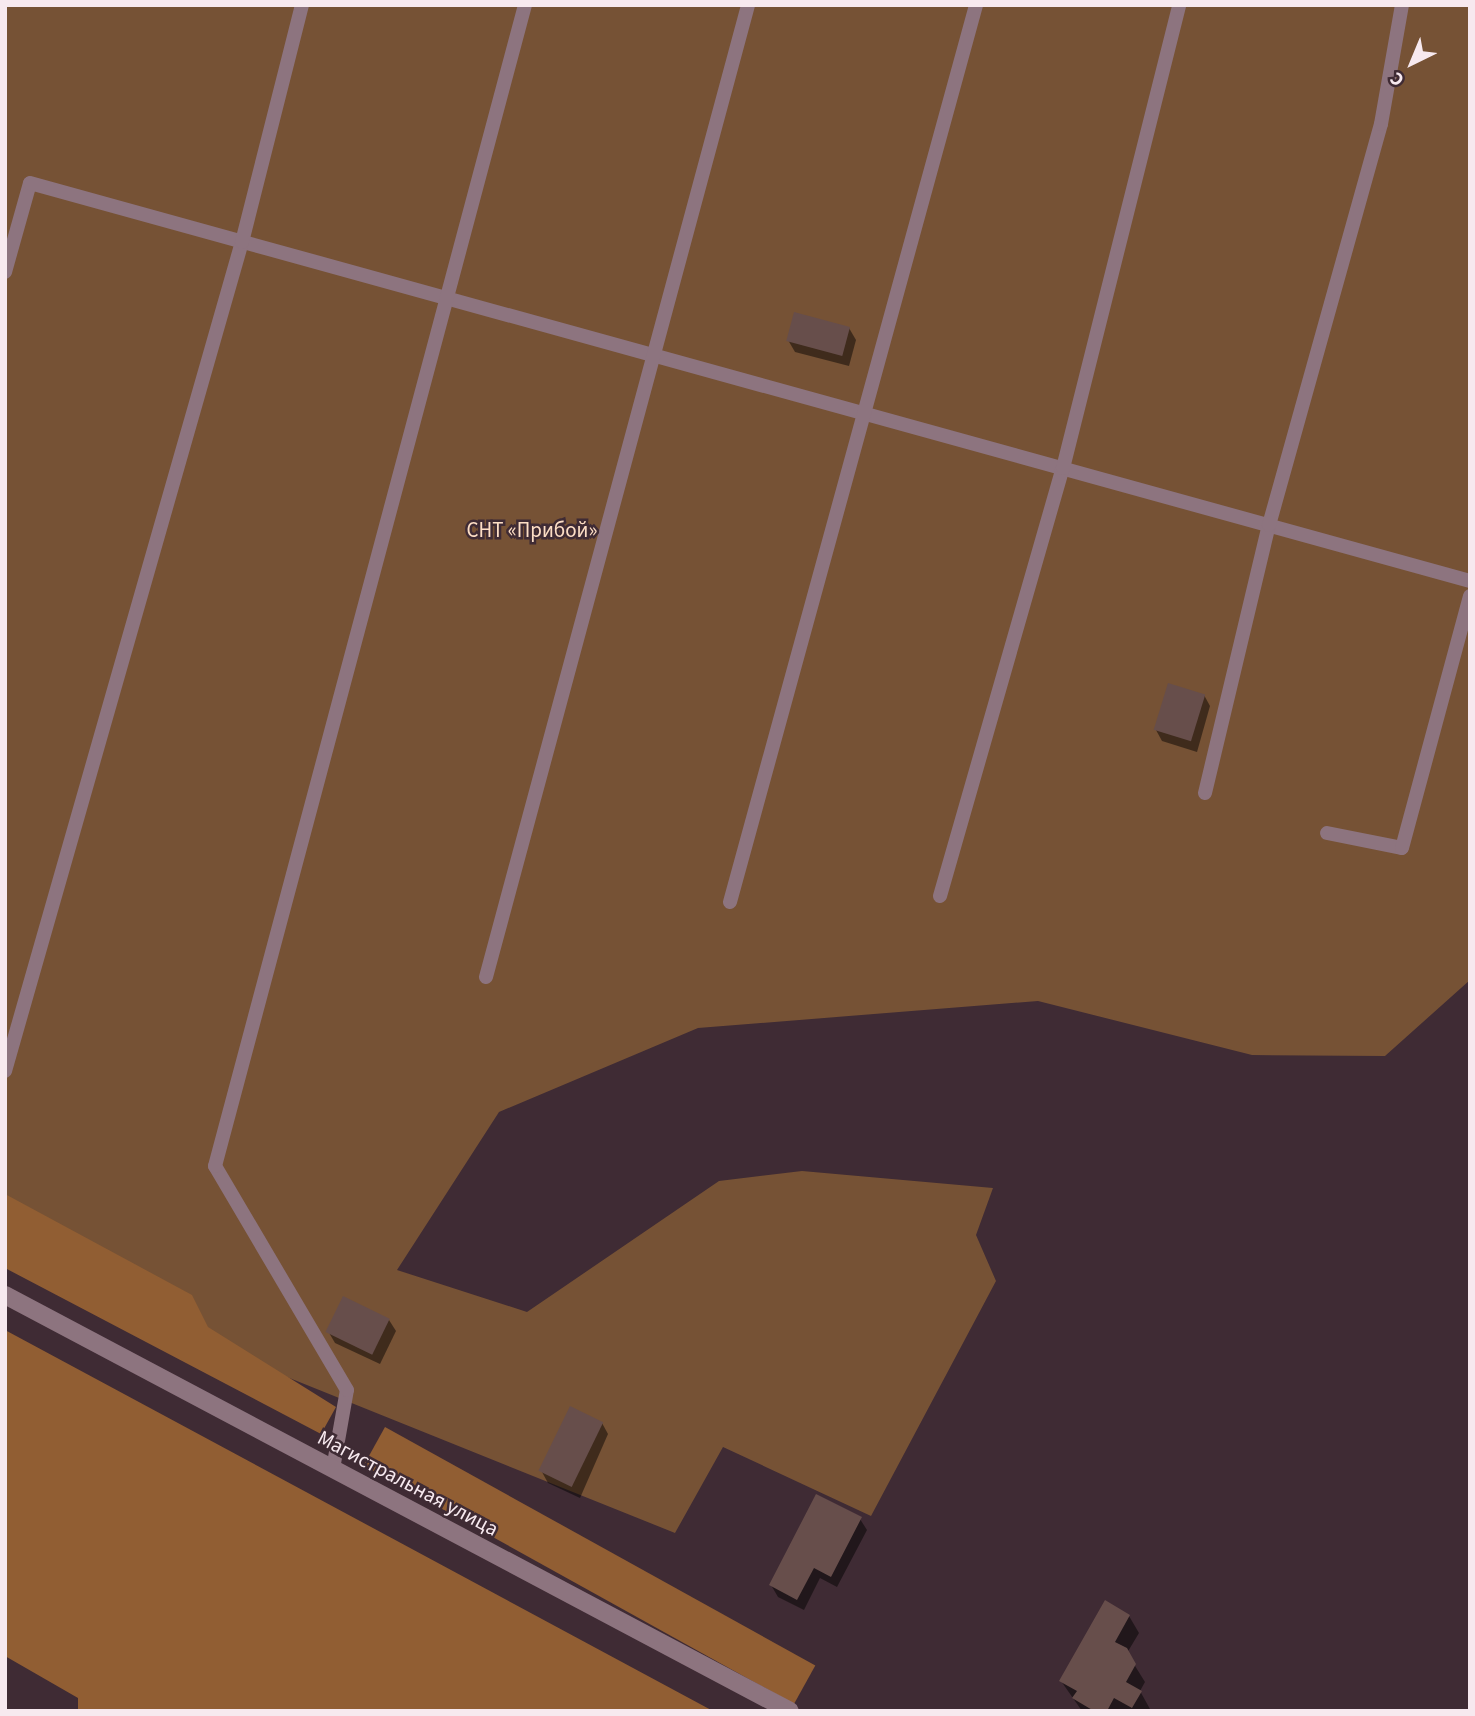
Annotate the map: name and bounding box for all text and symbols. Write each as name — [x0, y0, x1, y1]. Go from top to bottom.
north arrow — [1377, 28, 1447, 98]
text: С — [1384, 65, 1411, 92]
park label: СНТ «Прибой» — [467, 517, 597, 543]
street label: Магистральная улица — [313, 1425, 503, 1541]

